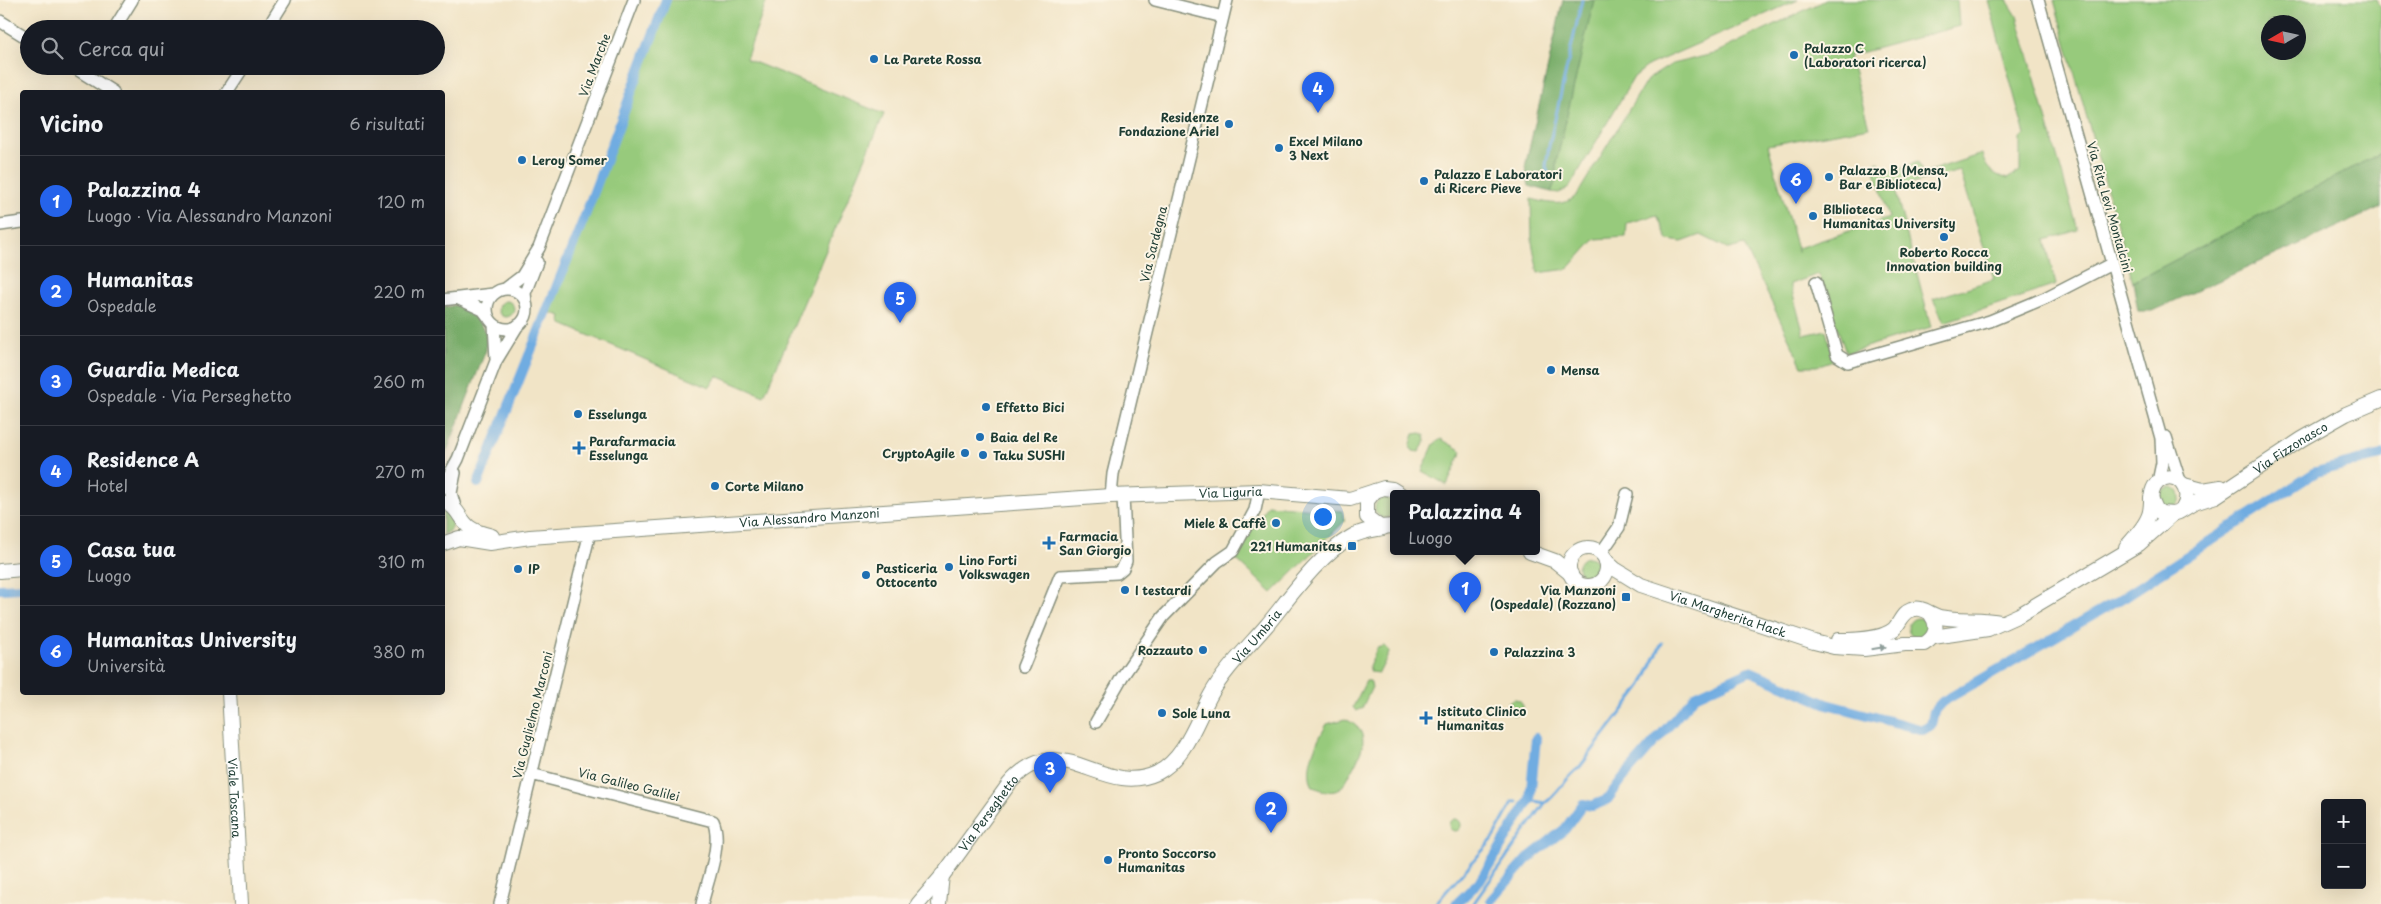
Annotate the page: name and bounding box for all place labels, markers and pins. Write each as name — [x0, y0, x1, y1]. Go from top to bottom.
place label: Palazzo C (Laboratori ricerca) — [1804, 39, 1927, 71]
marker: Palazzo C (Laboratori ricerca) — [1788, 49, 1800, 61]
place label: La Parete Rossa — [884, 50, 982, 68]
marker: La Parete Rossa — [868, 53, 880, 65]
pin: 4 — [1302, 72, 1334, 113]
place label: Residenze Fondazione Ariel — [1118, 108, 1219, 140]
marker: Residenze Fondazione Ariel — [1223, 118, 1235, 130]
place label: Excel Milano 3 Next — [1289, 132, 1363, 164]
marker: Excel Milano 3 Next — [1273, 142, 1285, 154]
place label: Leroy Somer — [532, 151, 608, 169]
marker: Leroy Somer — [516, 154, 528, 166]
place label: Palazzo B (Mensa, Bar e Biblioteca) — [1839, 161, 1948, 193]
pin: 6 — [1780, 163, 1812, 204]
place label: Palazzo E Laboratori di Ricerc Pieve — [1434, 165, 1562, 197]
marker: Palazzo B (Mensa, Bar e Biblioteca) — [1823, 171, 1835, 183]
marker: Palazzo E Laboratori di Ricerc Pieve — [1418, 175, 1430, 187]
place label: BIblioteca Humanitas University — [1823, 200, 1956, 232]
marker: BIblioteca Humanitas University — [1807, 210, 1819, 222]
marker: Roberto Rocca Innovation building — [1938, 231, 1950, 243]
place label: Roberto Rocca Innovation building — [1886, 243, 2002, 275]
pin: 5 — [884, 282, 916, 323]
place label: Mensa — [1561, 361, 1600, 379]
marker: Mensa — [1545, 364, 1557, 376]
place label: Effetto Bici — [996, 398, 1065, 416]
marker: Effetto Bici — [980, 401, 992, 413]
place label: Esselunga — [588, 405, 647, 423]
marker: Esselunga — [572, 408, 584, 420]
place label: Baia del Re — [990, 428, 1058, 446]
marker: Baia del Re — [974, 431, 986, 443]
place label: Parafarmacia Esselunga — [589, 432, 677, 464]
marker: Parafarmacia Esselunga — [573, 442, 585, 454]
place label: CryptoAgile — [882, 444, 955, 462]
place label: Taku SUSHI — [993, 446, 1065, 464]
marker: CryptoAgile — [959, 447, 971, 459]
marker: Taku SUSHI — [977, 449, 989, 461]
place label: Corte Milano — [725, 477, 804, 495]
marker: Corte Milano — [709, 480, 721, 492]
place label: Miele & Caffè — [1184, 514, 1266, 532]
marker: Miele & Caffè — [1270, 517, 1282, 529]
place label: Farmacia San Giorgio — [1059, 527, 1131, 559]
marker: Farmacia San Giorgio — [1043, 537, 1055, 549]
place label: 221 Humanitas — [1250, 537, 1342, 555]
marker: 221 Humanitas — [1346, 540, 1358, 552]
place label: Lino Forti Volkswagen — [959, 551, 1030, 583]
place label: Pasticeria Ottocento — [876, 559, 938, 591]
place label: IP — [528, 560, 540, 578]
marker: Lino Forti Volkswagen — [943, 561, 955, 573]
marker: IP — [512, 563, 524, 575]
marker: Pasticeria Ottocento — [860, 569, 872, 581]
pin: 1 — [1449, 572, 1481, 613]
place label: I testardi — [1135, 581, 1192, 599]
place label: Via Manzoni (Ospedale) (Rozzano) — [1490, 581, 1616, 613]
marker: I testardi — [1119, 584, 1131, 596]
marker: Via Manzoni (Ospedale) (Rozzano) — [1620, 591, 1632, 603]
place label: Rozzauto — [1138, 641, 1193, 659]
place label: Palazzina 3 — [1504, 643, 1575, 661]
marker: Rozzauto — [1197, 644, 1209, 656]
marker: Palazzina 3 — [1488, 646, 1500, 658]
place label: Istituto Clinico Humanitas — [1437, 702, 1526, 734]
place label: Sole Luna — [1172, 704, 1231, 722]
marker: Sole Luna — [1156, 707, 1168, 719]
marker: Istituto Clinico Humanitas — [1419, 711, 1433, 725]
pin: 3 — [1034, 752, 1066, 793]
pin: 2 — [1255, 792, 1287, 833]
place label: Pronto Soccorso Humanitas — [1118, 844, 1216, 876]
marker: Pronto Soccorso Humanitas — [1102, 854, 1114, 866]

